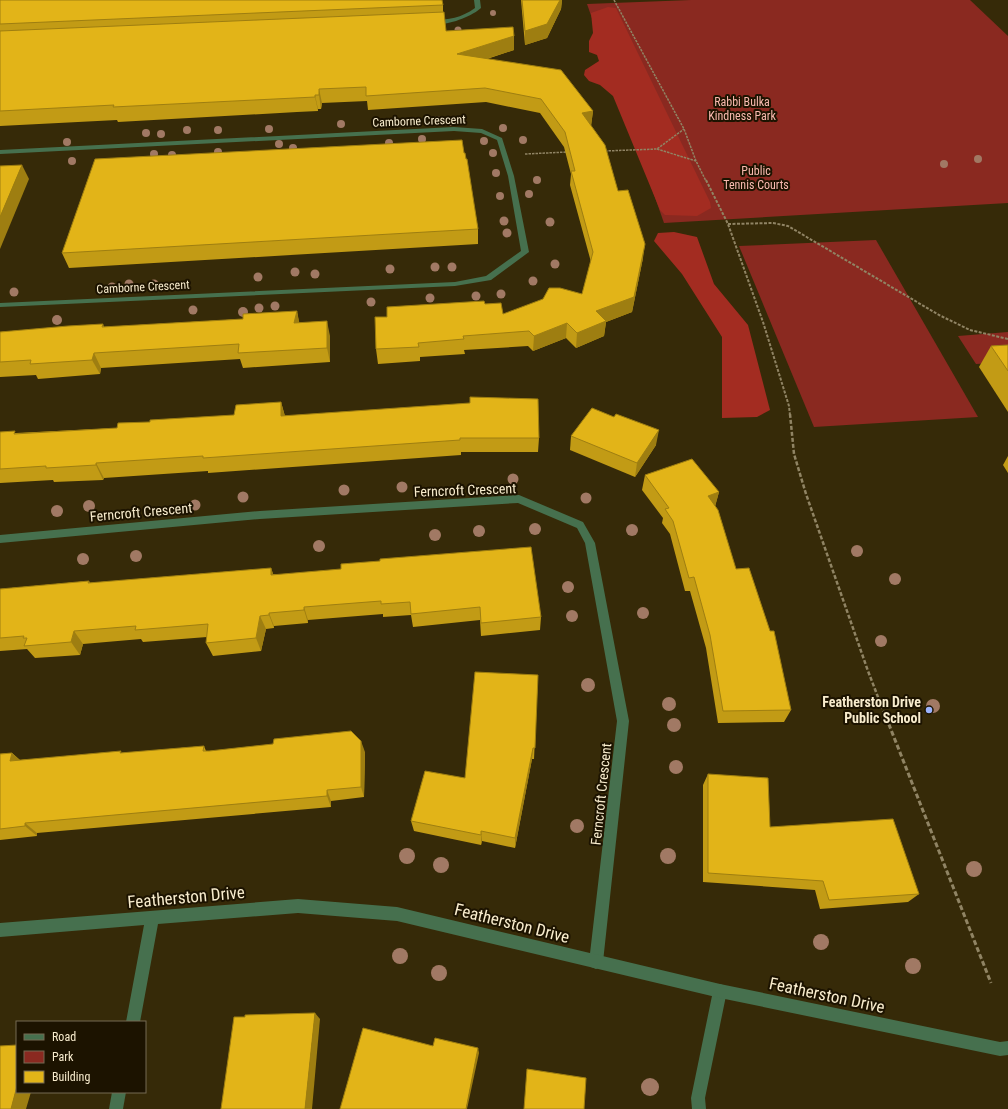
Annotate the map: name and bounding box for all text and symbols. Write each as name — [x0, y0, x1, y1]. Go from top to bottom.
park label: Rabbi Bulka Kindness Park — [708, 95, 776, 123]
street label: Camborne Crescent — [372, 112, 466, 130]
park label: Public Tennis Courts — [723, 164, 789, 192]
street label: Camborne Crescent — [96, 278, 190, 296]
street label: Ferncroft Crescent — [413, 480, 517, 500]
street label: Ferncroft Crescent — [89, 500, 193, 524]
place label: Featherston Drive Public School — [822, 694, 921, 726]
marker: Featherston Drive Public School — [924, 705, 934, 715]
street label: Ferncroft Crescent — [588, 742, 614, 846]
street label: Featherston Drive — [126, 882, 246, 912]
street label: Featherston Drive — [452, 899, 572, 947]
street label: Featherston Drive — [767, 973, 887, 1017]
legend — [16, 1021, 146, 1093]
text: Road — [52, 1030, 76, 1044]
text: Park — [52, 1050, 74, 1064]
text: Building — [52, 1070, 90, 1084]

